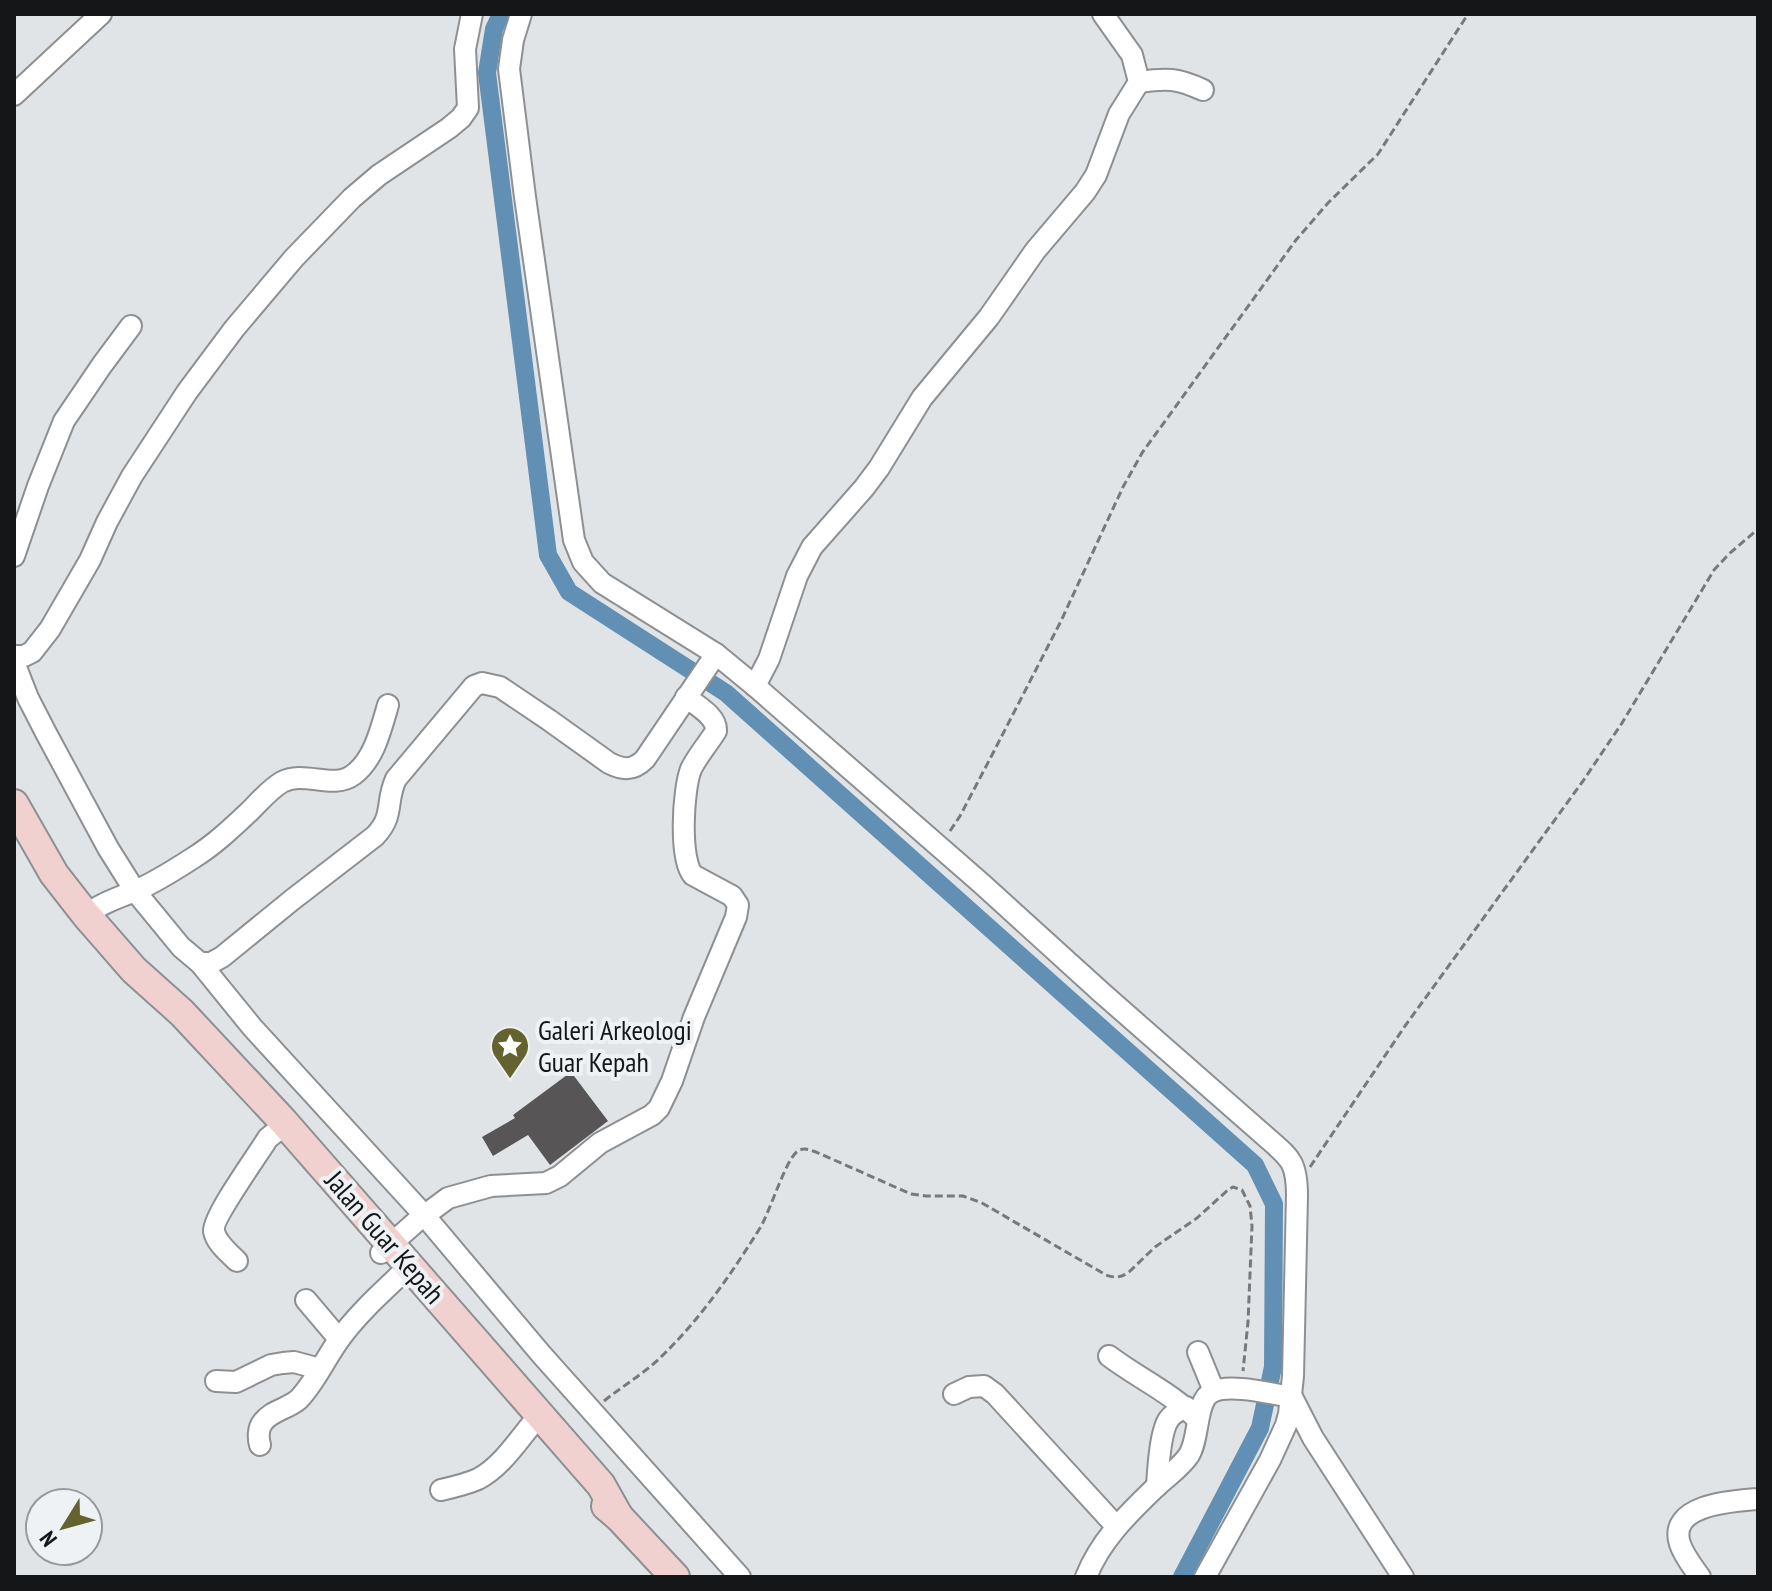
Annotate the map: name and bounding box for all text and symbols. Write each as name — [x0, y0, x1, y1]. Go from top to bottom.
place label: Galeri Arkeologi Guar Kepah — [538, 1011, 692, 1080]
place icon: Galeri Arkeologi Guar Kepah — [489, 1025, 531, 1080]
street label: Jalan Guar Kepah — [317, 1162, 453, 1311]
north arrow — [24, 1487, 104, 1567]
text: N — [33, 1526, 63, 1552]

